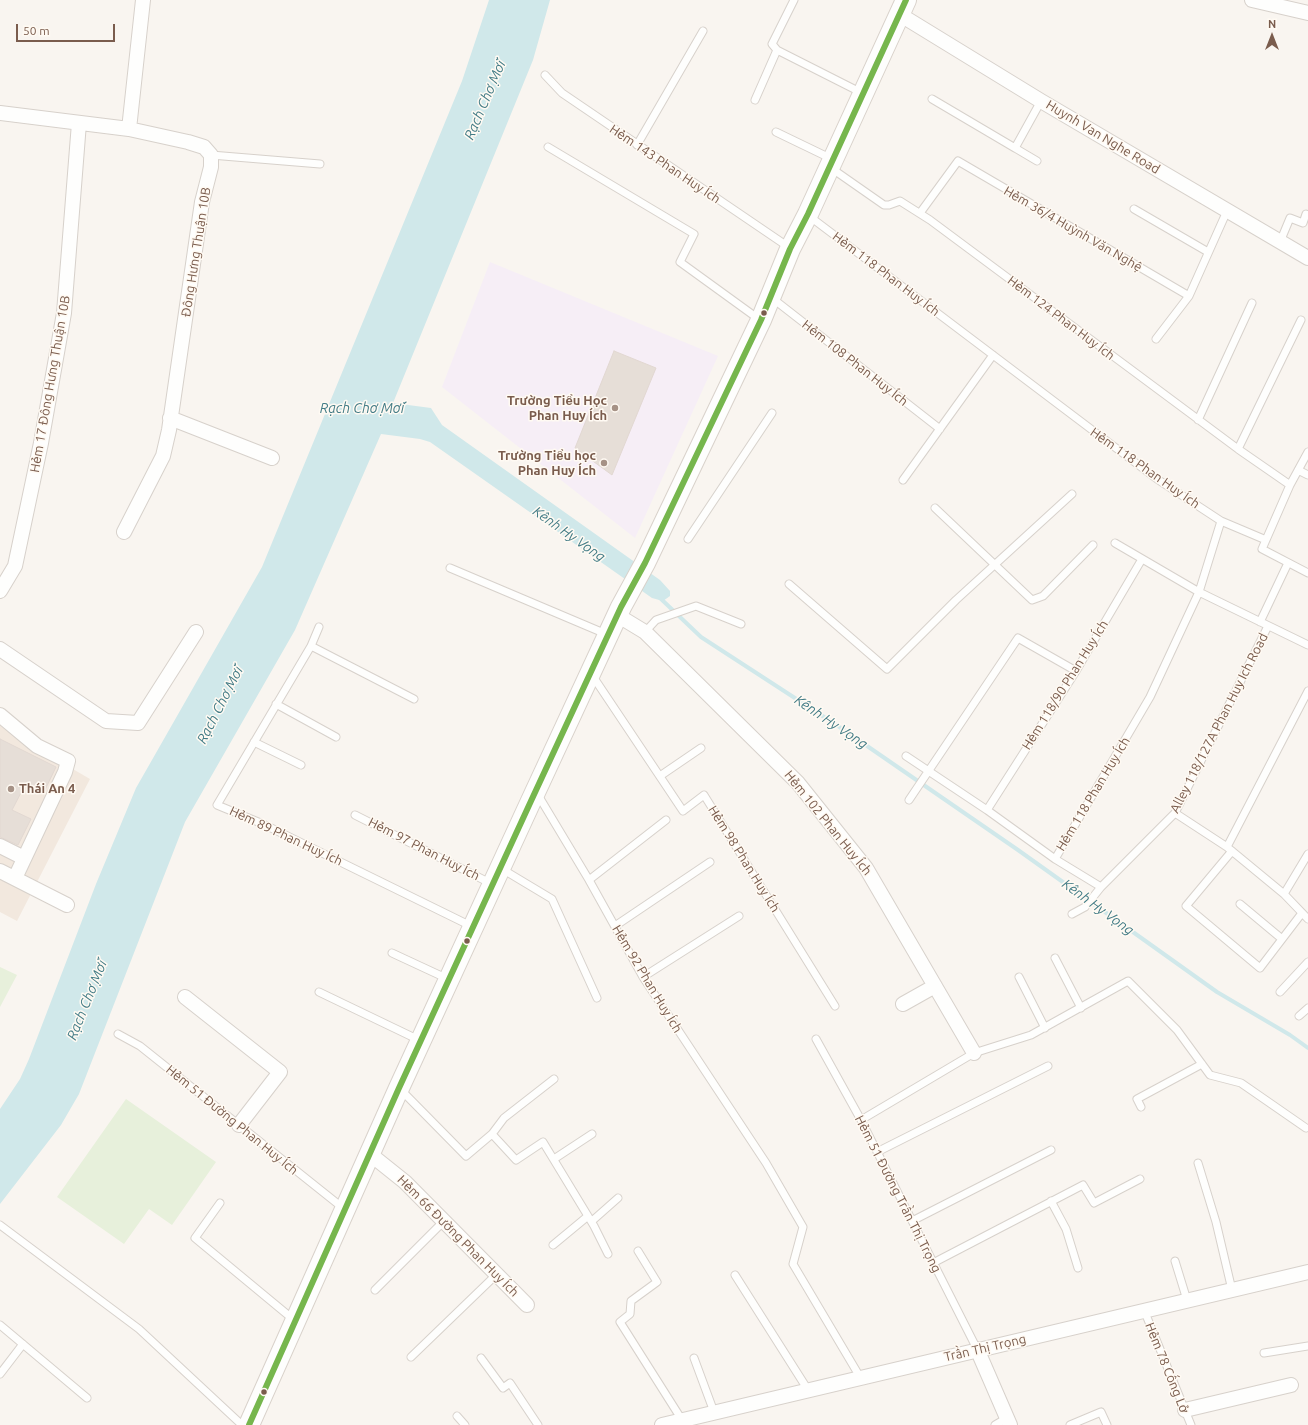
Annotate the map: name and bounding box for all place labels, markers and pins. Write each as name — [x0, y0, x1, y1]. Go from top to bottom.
unlabelled marker — [759, 308, 769, 318]
place label: Trường Tiểu Học Phan Huy Ích — [507, 393, 607, 424]
marker: Trường Tiểu Học Phan Huy Ích — [610, 403, 620, 413]
place label: Trường Tiểu học Phan Huy Ích — [498, 448, 596, 479]
marker: Trường Tiểu học Phan Huy Ích — [599, 458, 609, 468]
place label: Thái An 4 — [19, 781, 75, 797]
marker: Thái An 4 — [6, 784, 16, 794]
unlabelled marker — [462, 936, 472, 946]
unlabelled marker — [259, 1387, 269, 1397]

